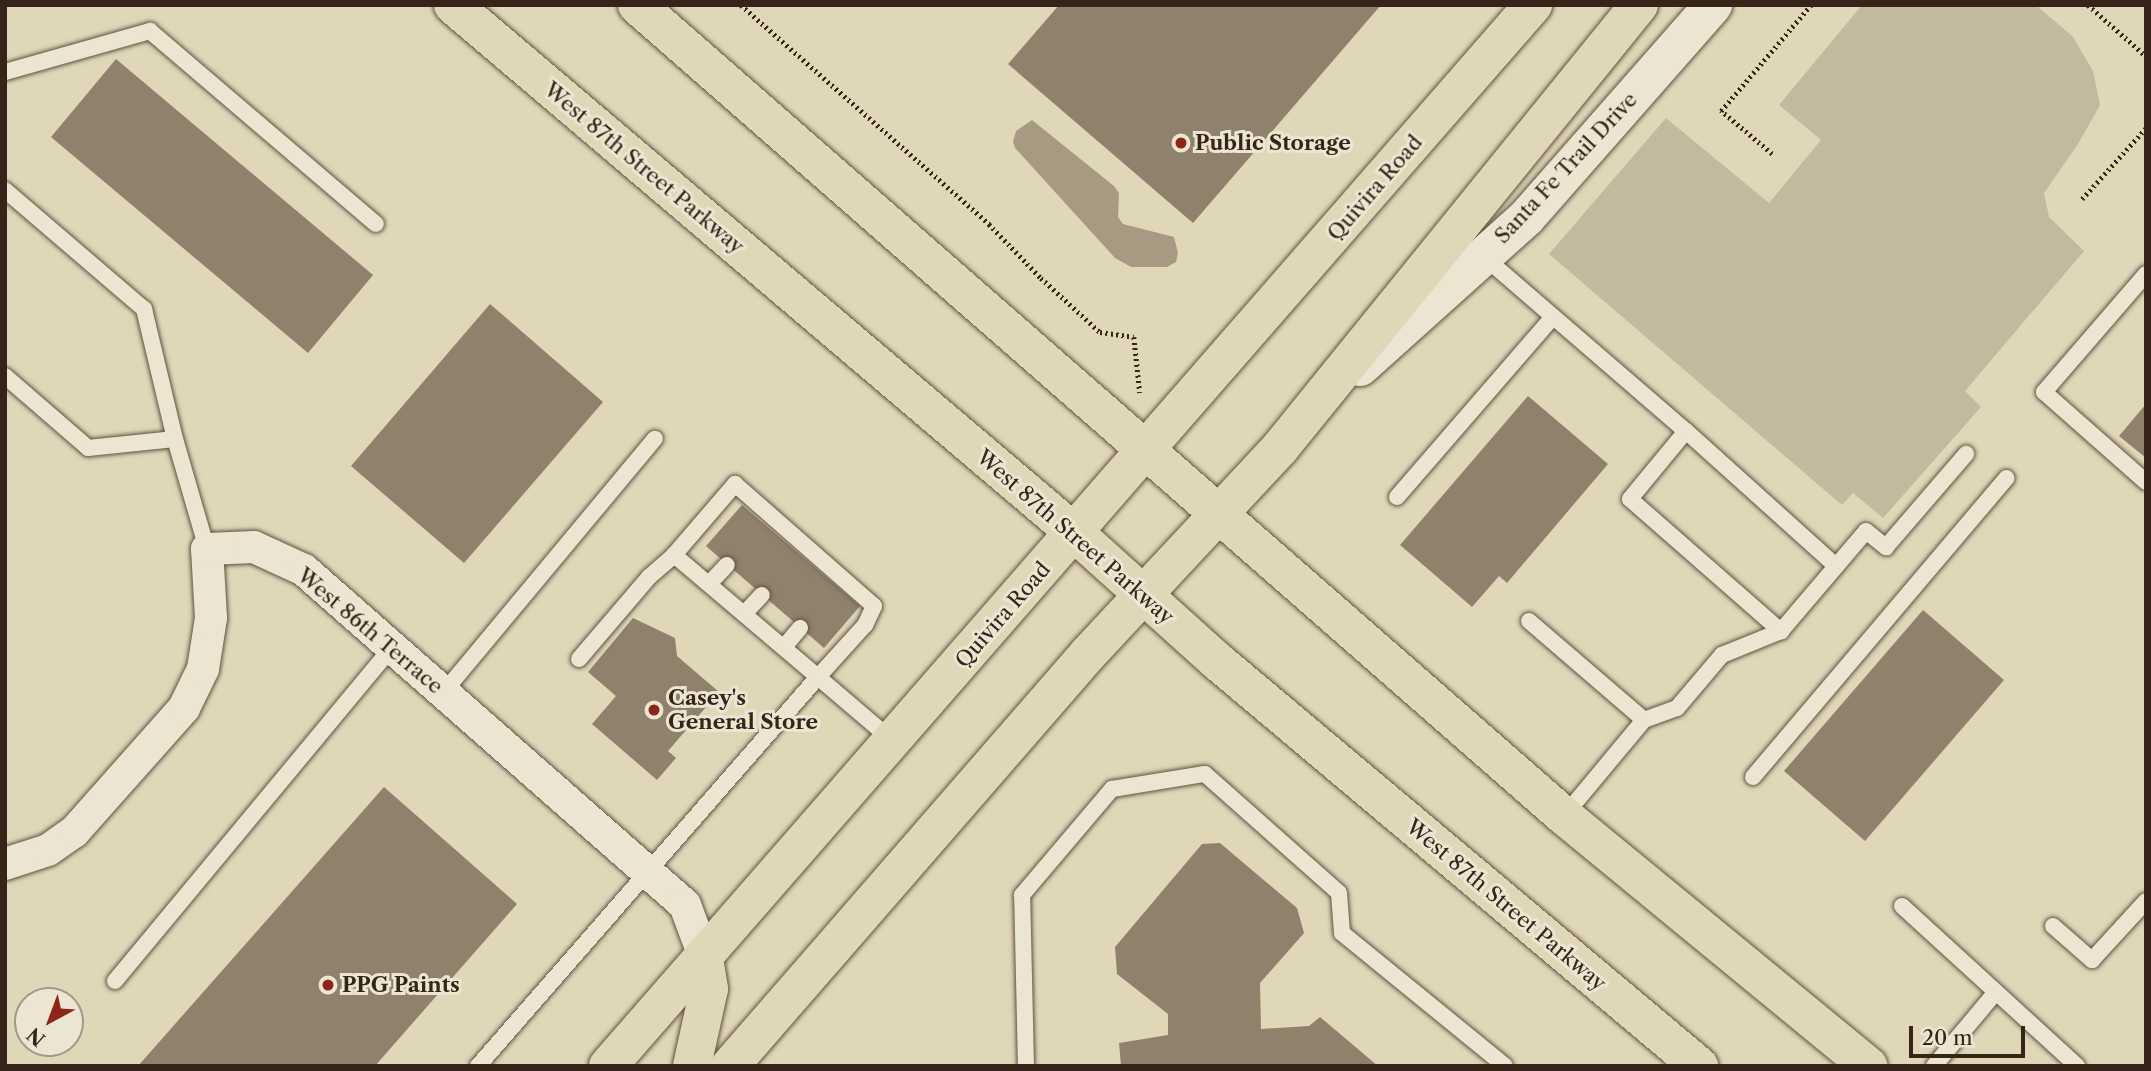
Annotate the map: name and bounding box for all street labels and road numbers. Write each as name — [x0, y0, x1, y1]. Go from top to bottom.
street label: West 87th Street Parkway — [539, 77, 749, 259]
street label: Santa Fe Trail Drive — [1489, 87, 1643, 249]
street label: Quivira Road — [1322, 130, 1428, 246]
street label: West 87th Street Parkway — [971, 444, 1179, 630]
street label: Quivira Road — [950, 557, 1056, 673]
street label: West 86th Terrace — [292, 563, 448, 699]
street label: West 87th Street Parkway — [1401, 814, 1611, 996]

